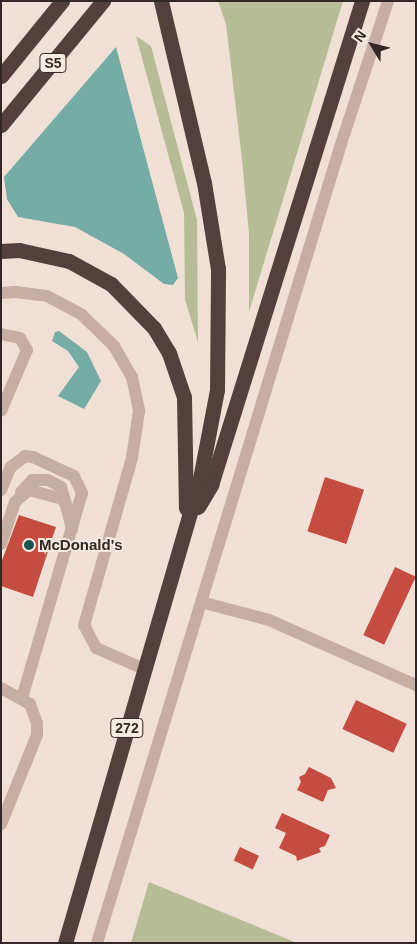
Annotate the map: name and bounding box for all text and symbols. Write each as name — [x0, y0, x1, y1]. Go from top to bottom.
north arrow — [347, 20, 397, 70]
text: N — [350, 27, 369, 45]
road number: S5 — [39, 52, 67, 74]
place label: McDonald's — [39, 536, 123, 554]
marker: McDonald's — [23, 539, 35, 551]
road number: 272 — [110, 716, 144, 740]

